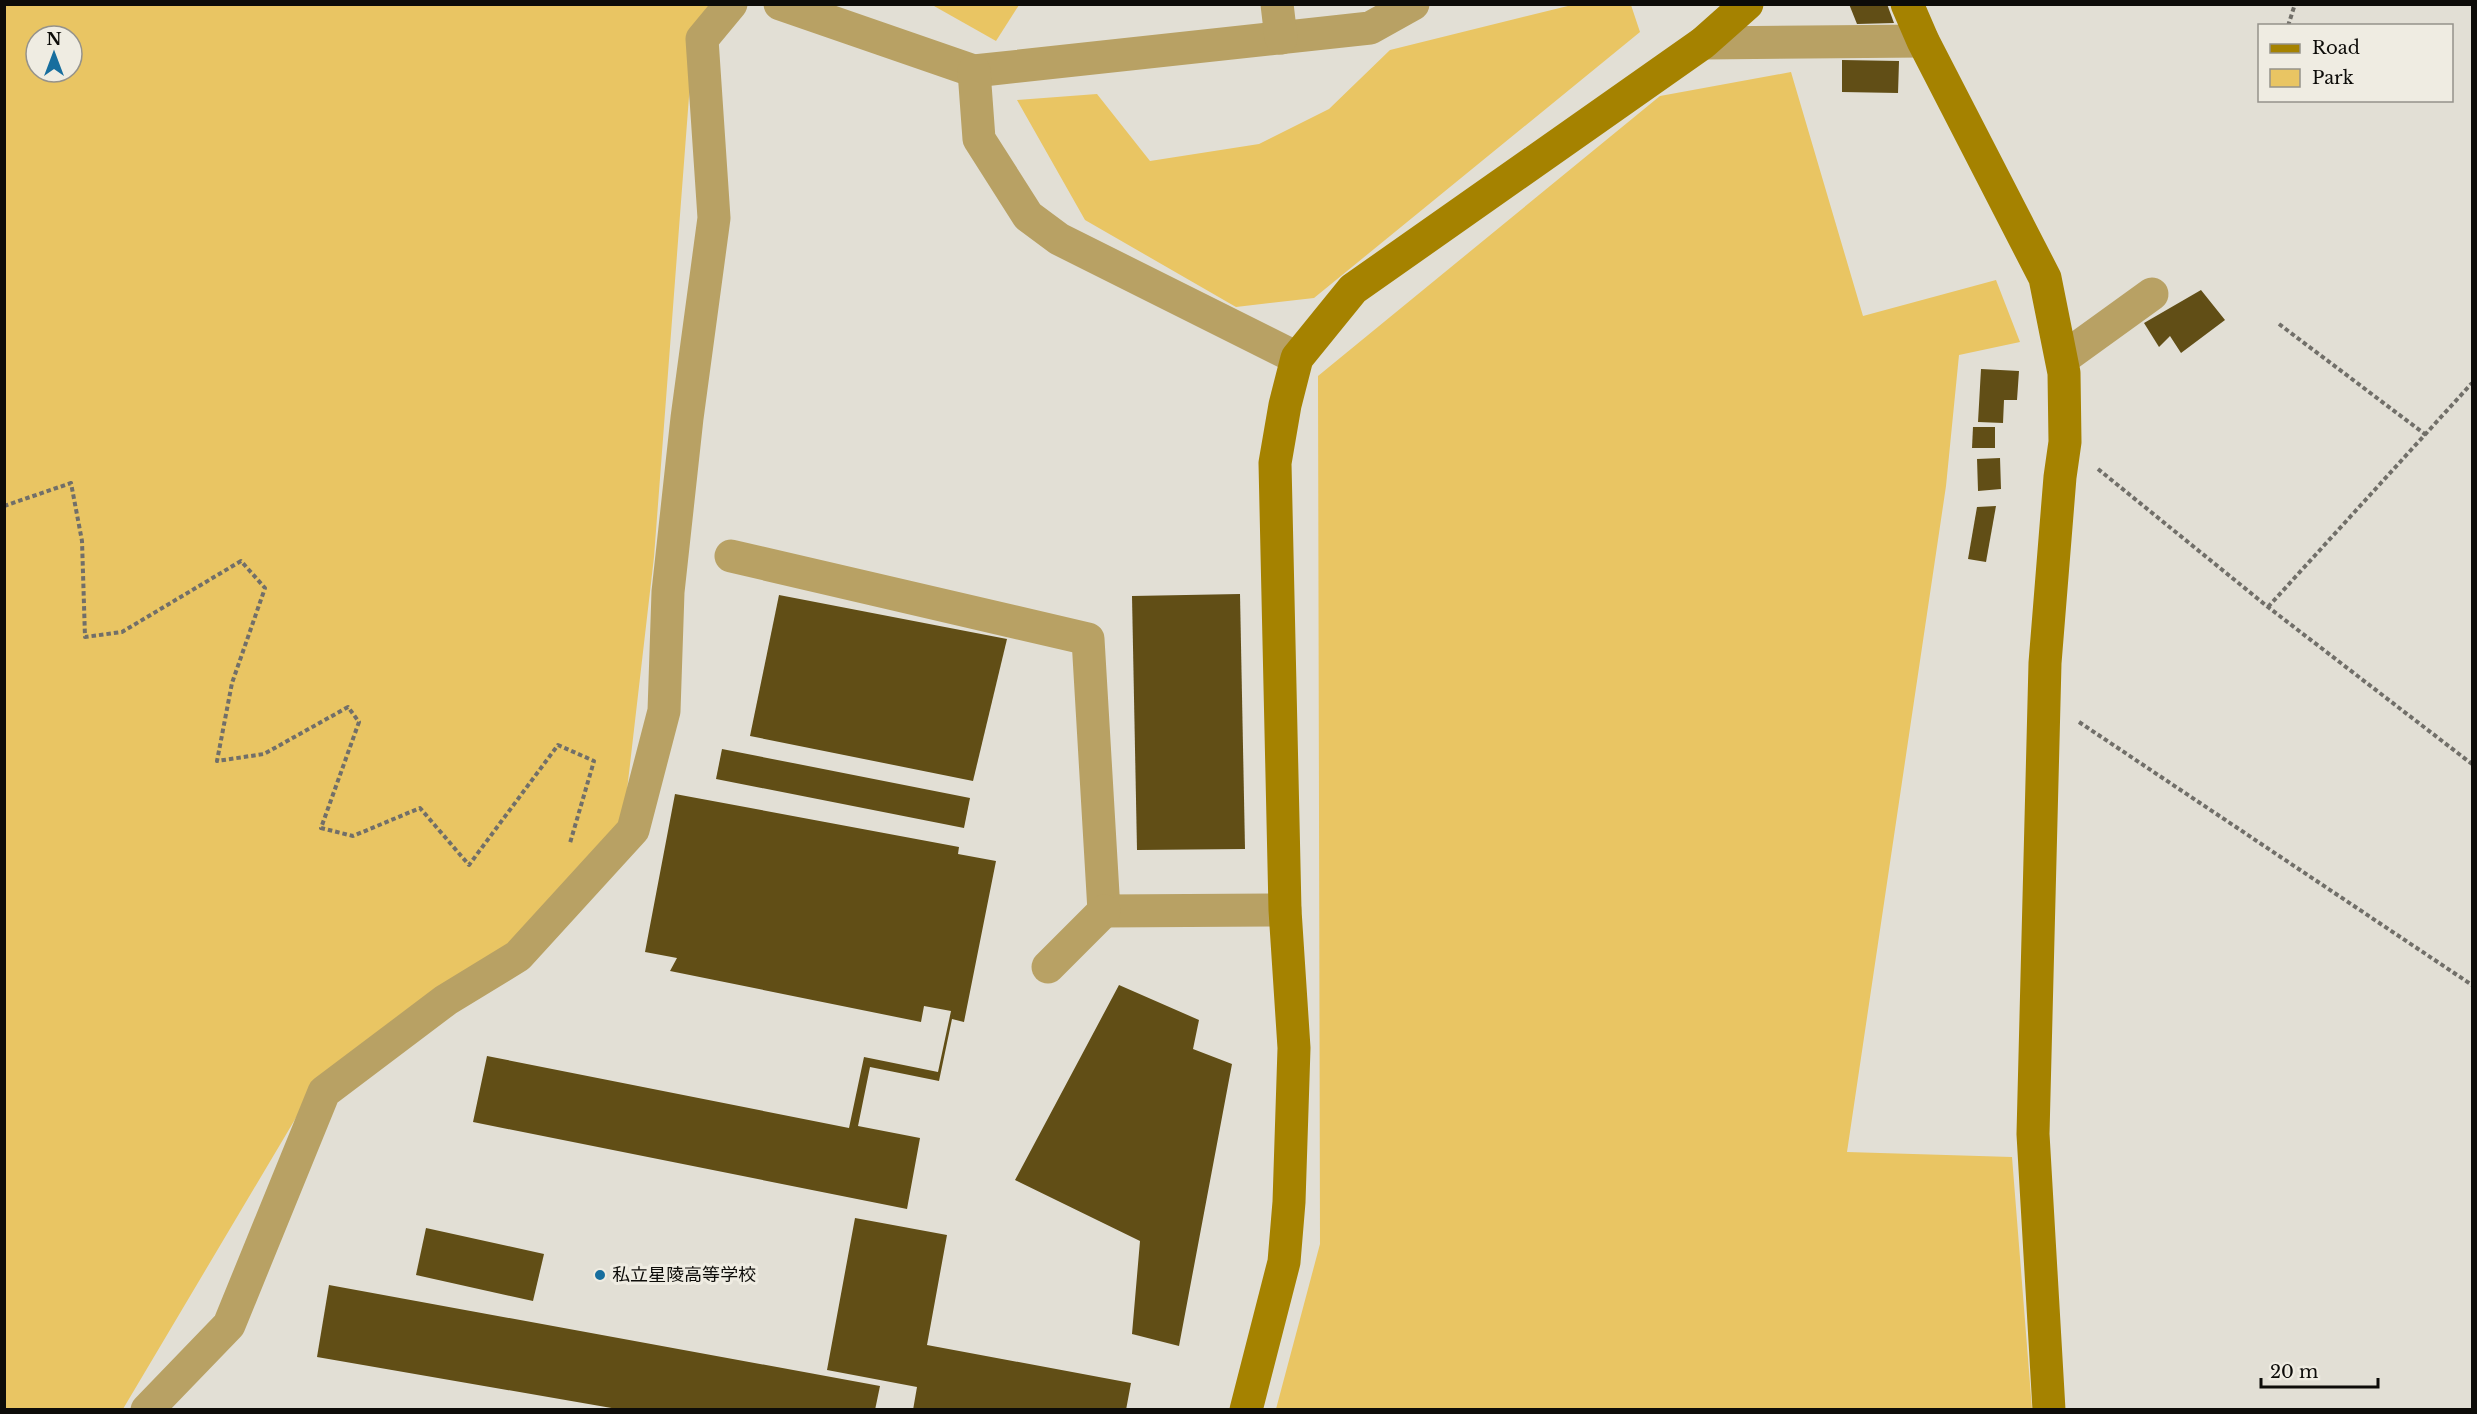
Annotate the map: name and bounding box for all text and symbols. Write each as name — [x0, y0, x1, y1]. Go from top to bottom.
north arrow — [24, 24, 84, 84]
legend — [2258, 24, 2453, 102]
text: N — [46, 29, 62, 49]
text: Road — [2312, 37, 2360, 59]
text: Park — [2312, 67, 2354, 89]
place label: 私立星陵高等学校 — [612, 1264, 756, 1286]
marker: 私立星陵高等学校 — [593, 1268, 607, 1282]
scale bar — [2261, 1351, 2378, 1389]
text: 20 m — [2270, 1361, 2318, 1383]

